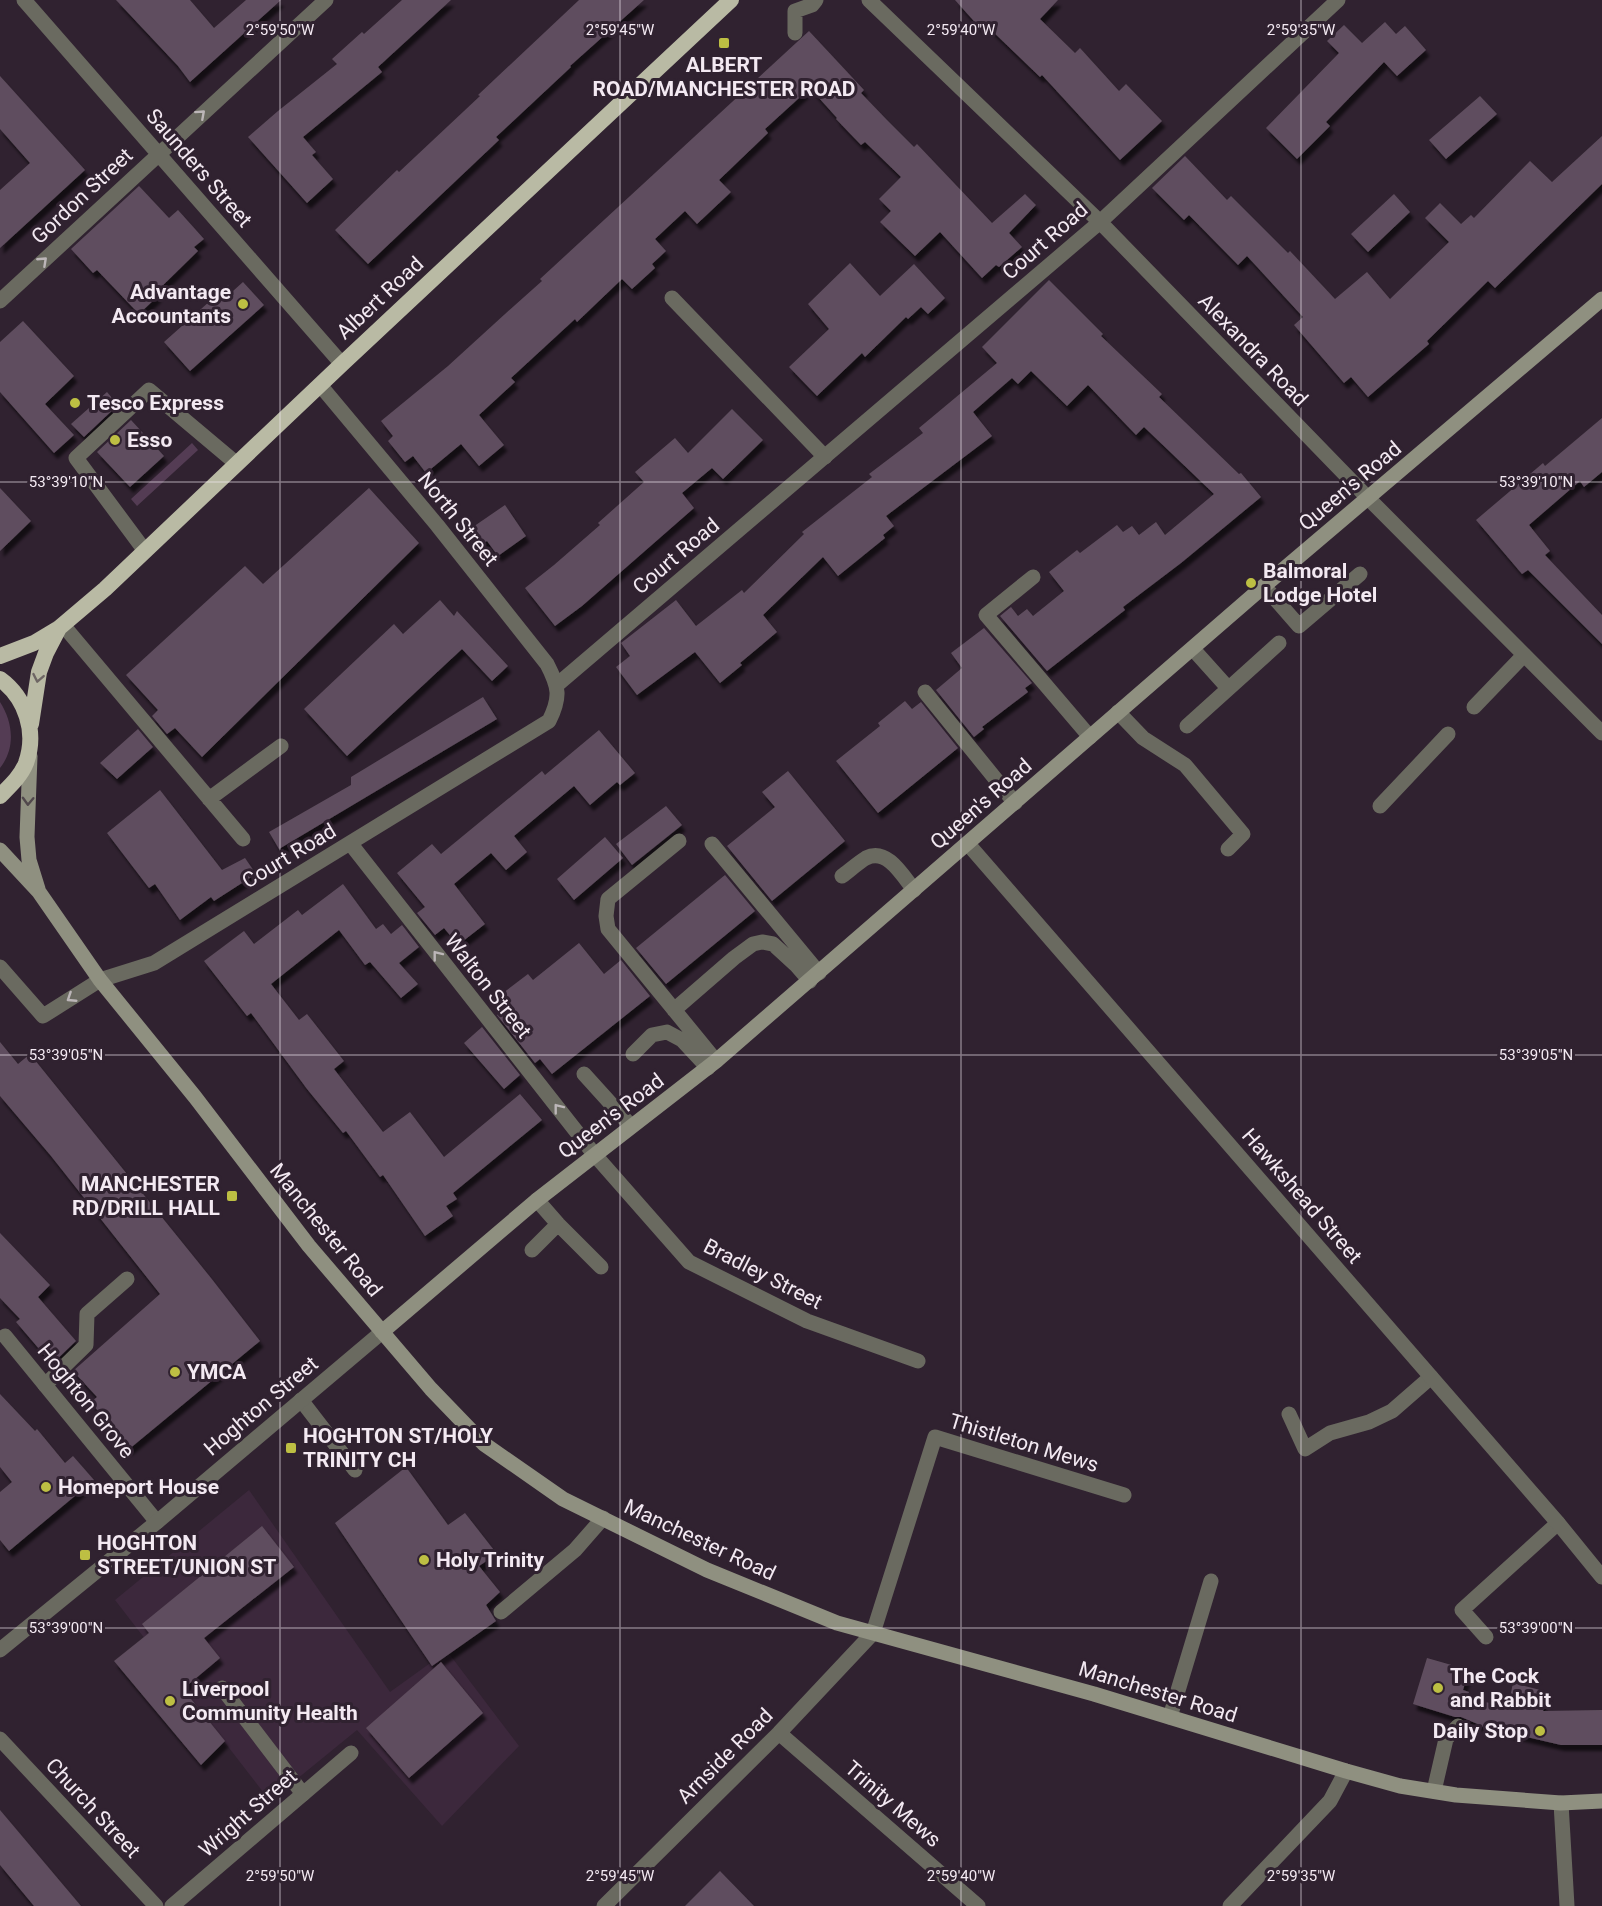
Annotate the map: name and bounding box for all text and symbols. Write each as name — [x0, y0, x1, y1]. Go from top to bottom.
text: 2°59'50"W — [246, 21, 314, 39]
text: 2°59'45"W — [586, 21, 654, 39]
text: 2°59'40"W — [927, 21, 995, 39]
text: 2°59'35"W — [1267, 21, 1335, 39]
marker: ALBERT ROAD/MANCHESTER ROAD — [717, 36, 731, 50]
place label: ALBERT ROAD/MANCHESTER ROAD — [592, 53, 856, 101]
street label: Saunders Street — [141, 104, 257, 232]
one-way arrow — [194, 110, 205, 121]
street label: Gordon Street — [27, 143, 138, 249]
street label: Court Road — [997, 197, 1093, 285]
street label: Albert Road — [332, 252, 428, 344]
one-way arrow — [36, 257, 46, 268]
place label: Advantage Accountants — [112, 280, 231, 328]
street label: Alexandra Road — [1193, 289, 1313, 411]
marker: Advantage Accountants — [236, 297, 250, 311]
place label: Tesco Express — [87, 391, 224, 415]
marker: Tesco Express — [68, 396, 82, 410]
place label: Esso — [127, 428, 172, 452]
marker: Esso — [108, 433, 122, 447]
street label: Queen's Road — [1294, 436, 1406, 536]
street label: North Street — [413, 467, 503, 571]
text: 53°39'10"N — [29, 473, 103, 491]
text: 53°39'10"N — [1499, 473, 1573, 491]
street label: Court Road — [628, 513, 724, 599]
place label: Balmoral Lodge Hotel — [1263, 559, 1377, 607]
marker: Balmoral Lodge Hotel — [1244, 576, 1258, 590]
one-way arrow — [32, 672, 45, 682]
street label: Queen's Road — [926, 754, 1036, 854]
one-way arrow — [21, 796, 34, 805]
street label: Court Road — [238, 819, 340, 893]
street label: Walton Street — [440, 929, 536, 1043]
one-way arrow — [434, 951, 445, 962]
one-way arrow — [67, 991, 77, 1003]
text: 53°39'05"N — [29, 1046, 103, 1064]
text: 53°39'05"N — [1499, 1046, 1573, 1064]
street label: Queen's Road — [553, 1069, 669, 1163]
one-way arrow — [554, 1104, 565, 1115]
street label: Hawkshead Street — [1237, 1124, 1367, 1268]
street label: Manchester Road — [265, 1159, 387, 1301]
place label: MANCHESTER RD/DRILL HALL — [72, 1172, 220, 1220]
marker: MANCHESTER RD/DRILL HALL — [225, 1189, 239, 1203]
street label: Bradley Street — [700, 1234, 826, 1314]
street label: Hoghton Grove — [33, 1339, 139, 1463]
street label: Hoghton Street — [199, 1351, 323, 1461]
place label: YMCA — [187, 1360, 247, 1384]
marker: YMCA — [168, 1365, 182, 1379]
street label: Thistleton Mews — [947, 1409, 1101, 1477]
place label: HOGHTON ST/HOLY TRINITY CH — [303, 1424, 493, 1472]
marker: HOGHTON ST/HOLY TRINITY CH — [284, 1441, 298, 1455]
place label: Homeport House — [58, 1475, 219, 1499]
marker: Homeport House — [39, 1480, 53, 1494]
street label: Manchester Road — [620, 1494, 780, 1586]
place label: HOGHTON STREET/UNION ST — [97, 1531, 276, 1579]
marker: HOGHTON STREET/UNION ST — [78, 1548, 92, 1562]
place label: Holy Trinity — [436, 1548, 544, 1572]
marker: Holy Trinity — [417, 1553, 431, 1567]
text: 53°39'00"N — [29, 1619, 103, 1637]
text: 53°39'00"N — [1499, 1619, 1573, 1637]
street label: Manchester Road — [1076, 1656, 1240, 1728]
place label: The Cock and Rabbit — [1450, 1664, 1551, 1712]
place label: Liverpool Community Health — [182, 1677, 358, 1725]
marker: The Cock and Rabbit — [1431, 1681, 1445, 1695]
marker: Liverpool Community Health — [163, 1694, 177, 1708]
street label: Arnside Road — [672, 1703, 778, 1809]
place label: Daily Stop — [1433, 1719, 1528, 1743]
marker: Daily Stop — [1533, 1724, 1547, 1738]
street label: Church Street — [41, 1753, 145, 1863]
street label: Trinity Mews — [840, 1756, 946, 1852]
street label: Wright Street — [194, 1764, 302, 1862]
text: 2°59'50"W — [246, 1867, 314, 1885]
text: 2°59'45"W — [586, 1867, 654, 1885]
text: 2°59'40"W — [927, 1867, 995, 1885]
text: 2°59'35"W — [1267, 1867, 1335, 1885]

